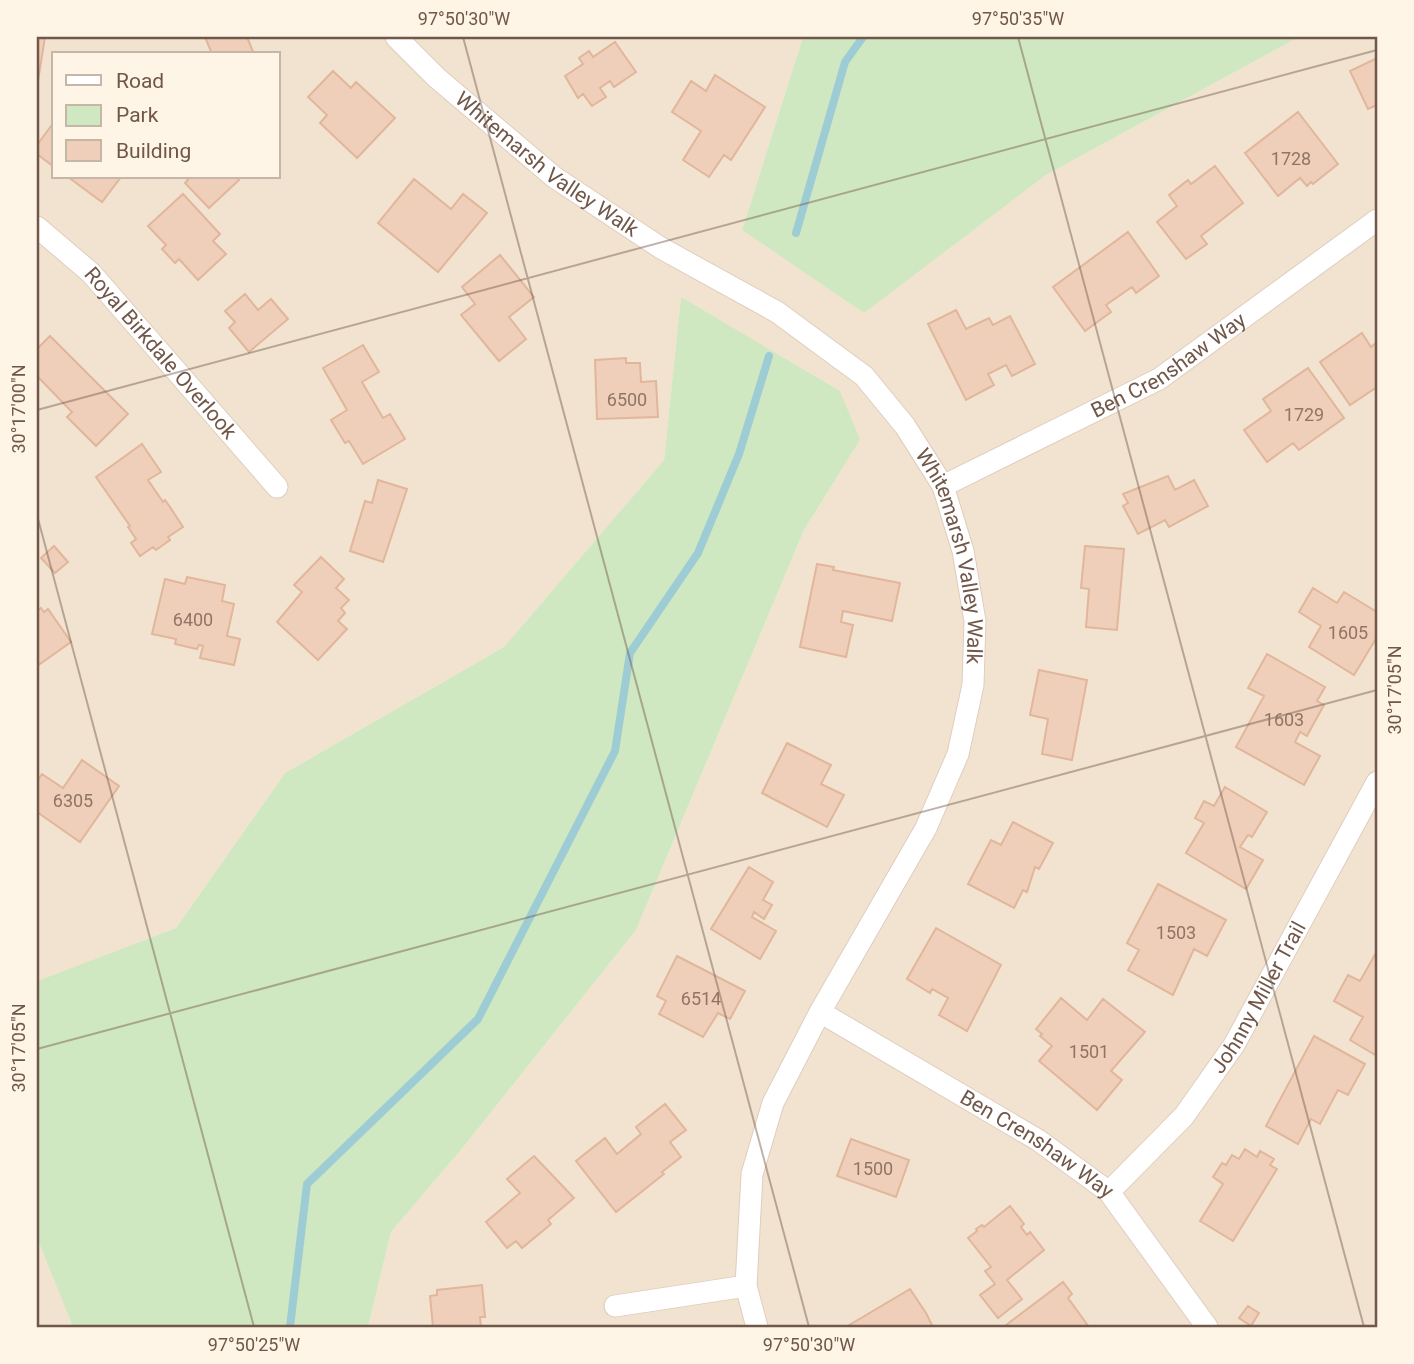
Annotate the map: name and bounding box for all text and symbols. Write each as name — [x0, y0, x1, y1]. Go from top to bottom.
text: 97°50'30"W — [418, 8, 510, 29]
text: 97°50'35"W — [972, 8, 1064, 29]
legend — [52, 52, 280, 178]
text: Road — [116, 69, 164, 93]
street label: Whitemarsh Valley Walk — [451, 87, 643, 242]
text: Park — [116, 103, 159, 127]
text: Building — [116, 139, 191, 163]
house number: 1728 — [1271, 148, 1311, 169]
street label: Royal Birkdale Overlook — [80, 262, 242, 444]
street label: Ben Crenshaw Way — [1087, 308, 1250, 423]
text: 30°17'00"N — [8, 364, 29, 454]
house number: 6500 — [607, 389, 647, 410]
house number: 1729 — [1284, 404, 1324, 425]
street label: Whitemarsh Valley Walk — [910, 444, 987, 665]
house number: 6400 — [173, 609, 213, 630]
house number: 1605 — [1328, 622, 1368, 643]
text: 30°17'05"N — [1384, 645, 1405, 735]
house number: 1603 — [1264, 709, 1304, 730]
house number: 6305 — [53, 790, 93, 811]
street label: Johnny Miller Trail — [1206, 918, 1311, 1078]
house number: 1503 — [1156, 922, 1196, 943]
house number: 6514 — [681, 988, 721, 1009]
text: 30°17'05"N — [8, 1003, 29, 1093]
house number: 1501 — [1069, 1041, 1109, 1062]
street label: Ben Crenshaw Way — [956, 1085, 1118, 1203]
house number: 1500 — [853, 1158, 893, 1179]
text: 97°50'25"W — [208, 1334, 300, 1355]
text: 97°50'30"W — [763, 1334, 855, 1355]

